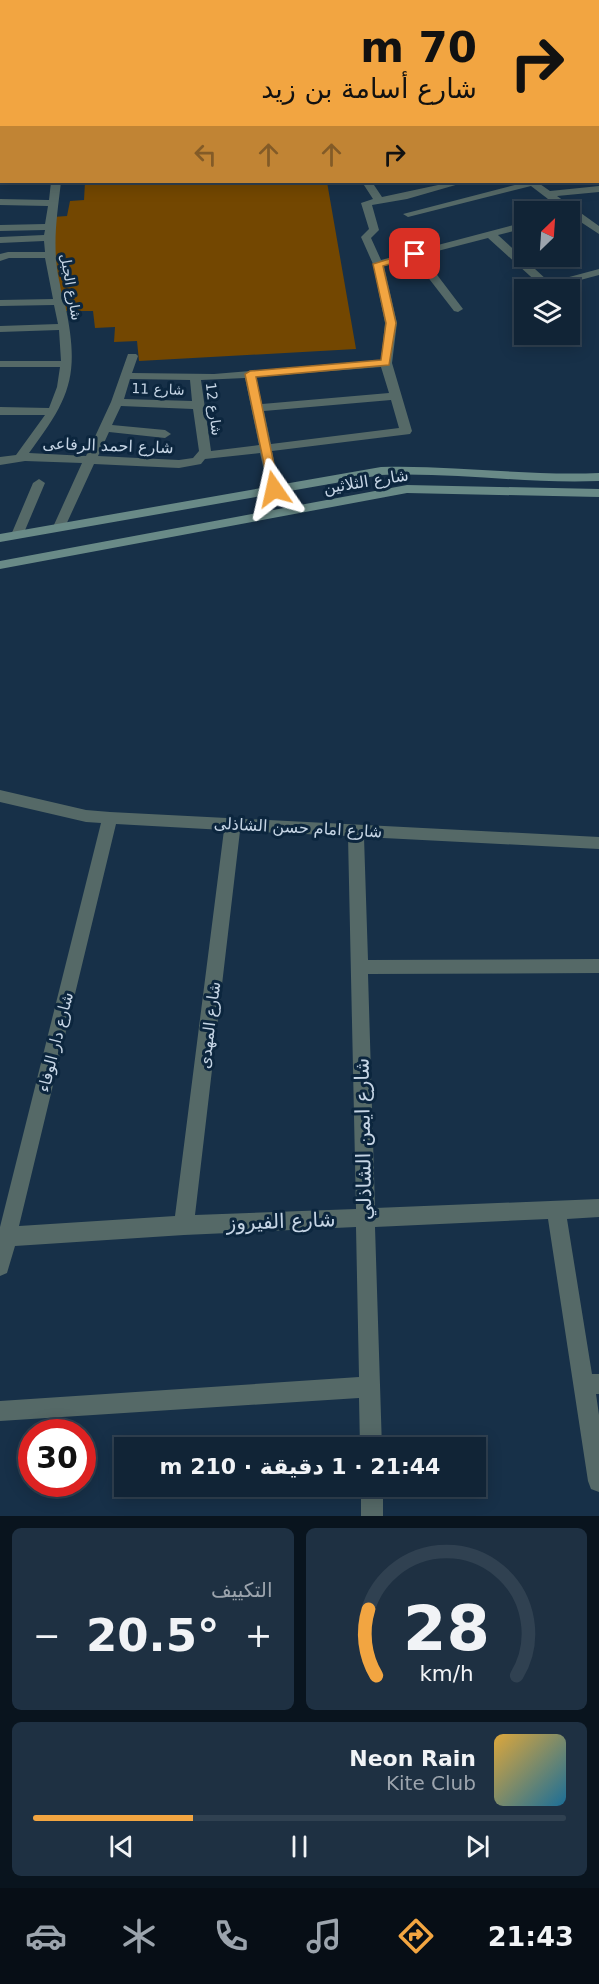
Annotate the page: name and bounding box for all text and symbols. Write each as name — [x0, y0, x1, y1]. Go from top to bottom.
text: 70 m — [360, 23, 477, 72]
icon: right — [498, 24, 576, 102]
text: شارع أسامة بن زيد — [261, 73, 477, 104]
icon: left — [189, 138, 222, 171]
icon: ahead — [252, 138, 285, 171]
icon: ahead — [315, 138, 348, 171]
icon: right — [378, 138, 411, 171]
north arrow — [514, 201, 580, 267]
map controls — [514, 201, 580, 345]
pin — [389, 228, 440, 279]
icon: arrive — [398, 237, 431, 270]
street label: شارع الجبل — [56, 252, 85, 322]
button: layers — [514, 279, 580, 345]
street label: شارع 11 — [131, 380, 185, 399]
street label: شارع 12 — [202, 382, 225, 437]
street label: شارع احمد الرفاعى — [42, 434, 174, 458]
position arrow — [242, 457, 306, 521]
street label: شارع الثلاثين — [322, 465, 410, 499]
street label: شارع امام حسن الشاذلى — [213, 814, 383, 842]
street label: شارع المهدى — [195, 980, 225, 1070]
street label: شارع دار الوفاء — [34, 990, 78, 1094]
street label: شارع ايمن الشاذلي — [350, 1058, 377, 1220]
street label: شارع الفيروز — [225, 1207, 336, 1235]
speed limit sign: 30 — [18, 1419, 96, 1497]
text: 21:44 · 1 دقيقة · 210 m — [160, 1454, 440, 1479]
text: التكييف — [211, 1578, 273, 1602]
text: 28 — [403, 1592, 490, 1665]
text: 20.5° — [86, 1609, 220, 1662]
text: − — [33, 1616, 61, 1655]
text: + — [245, 1616, 273, 1655]
text: km/h — [419, 1661, 473, 1686]
text: Neon Rain — [349, 1746, 476, 1771]
text: Kite Club — [386, 1771, 476, 1795]
icon: previous — [105, 1830, 138, 1863]
icon: pause — [283, 1830, 316, 1863]
icon: next — [461, 1830, 494, 1863]
icon: car — [25, 1915, 67, 1957]
icon: climate — [118, 1915, 160, 1957]
icon: phone — [210, 1915, 252, 1957]
icon: music — [303, 1915, 345, 1957]
icon: directions — [395, 1915, 437, 1957]
text: 21:43 — [488, 1921, 574, 1952]

